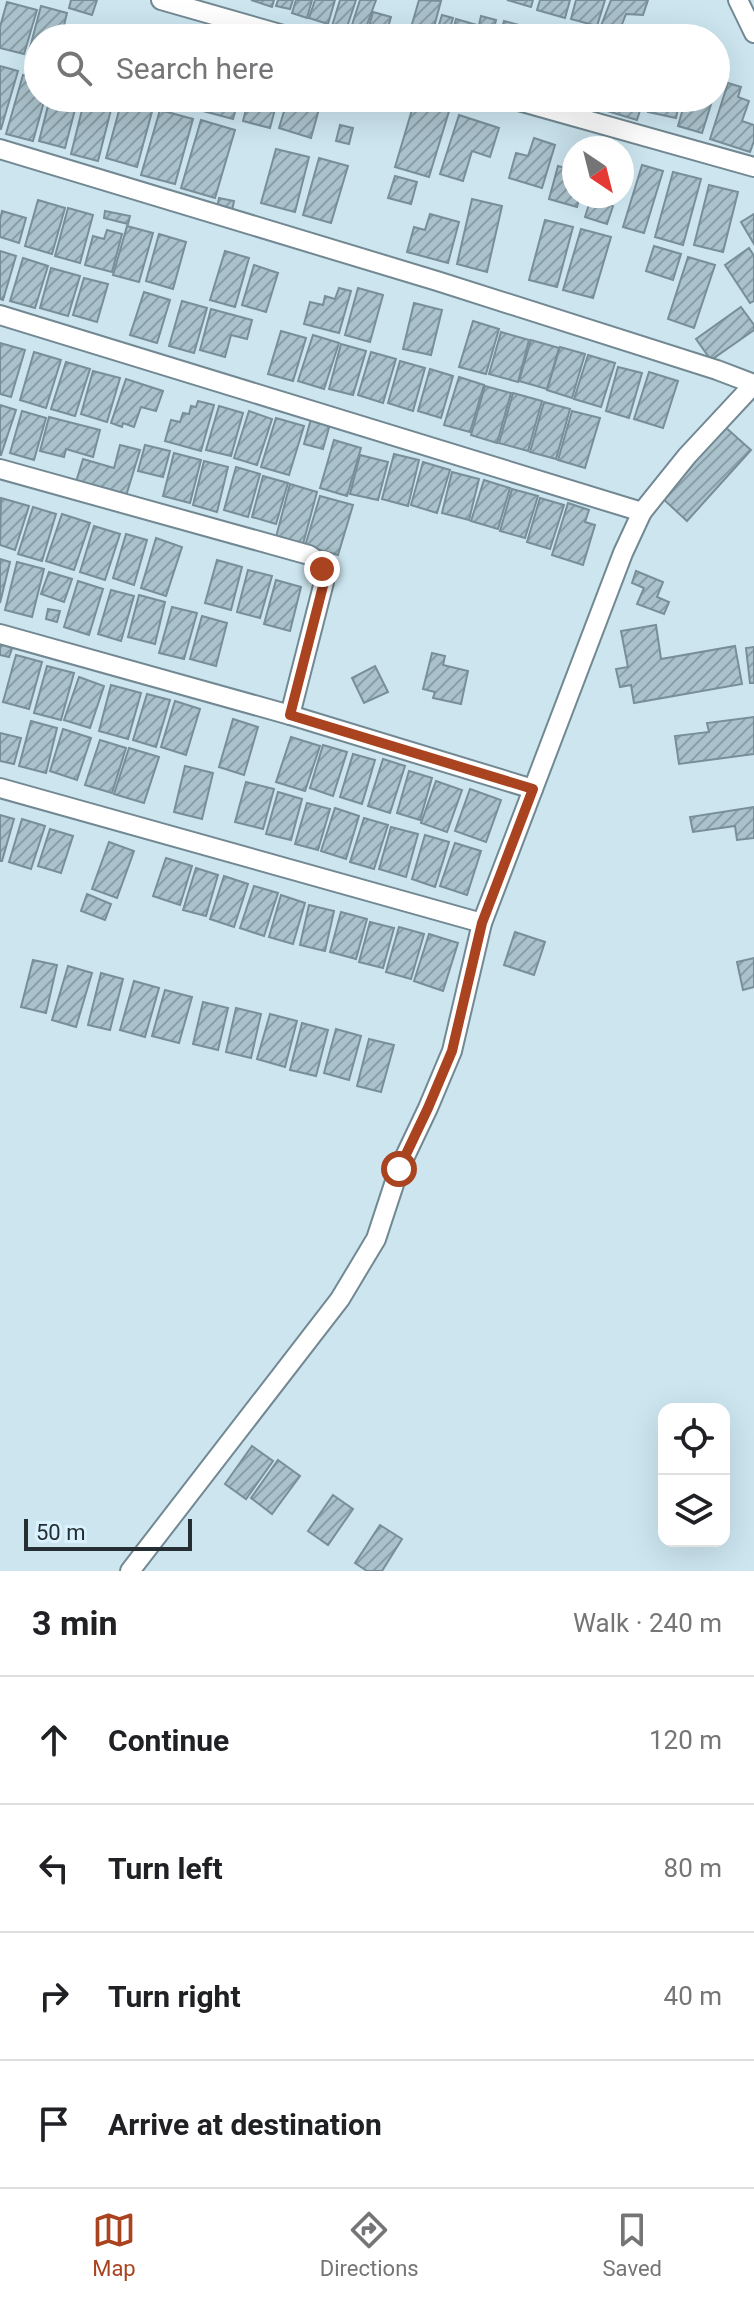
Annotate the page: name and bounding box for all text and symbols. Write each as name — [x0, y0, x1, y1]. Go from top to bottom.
search box — [24, 24, 730, 112]
icon: search — [52, 46, 96, 90]
text: Search here — [116, 51, 274, 86]
north arrow — [562, 136, 634, 208]
route end — [304, 551, 340, 587]
route start — [381, 1151, 417, 1187]
map controls — [658, 1403, 730, 1547]
button: locate — [658, 1403, 730, 1475]
button: layers — [658, 1475, 730, 1547]
scale bar — [24, 1515, 192, 1551]
text: 50 m — [36, 1520, 85, 1545]
text: 3 min — [32, 1603, 117, 1643]
text: Walk · 240 m — [573, 1608, 722, 1638]
icon: ahead — [32, 1718, 76, 1762]
text: Continue — [108, 1723, 229, 1758]
text: 120 m — [649, 1725, 722, 1755]
icon: left — [32, 1846, 76, 1890]
text: Turn left — [108, 1851, 223, 1886]
text: 80 m — [664, 1853, 722, 1883]
icon: right — [32, 1974, 76, 2018]
text: Turn right — [108, 1979, 241, 2014]
text: 40 m — [664, 1981, 722, 2011]
icon: arrive — [32, 2102, 76, 2146]
text: Arrive at destination — [108, 2107, 382, 2142]
tab: Map — [92, 2208, 136, 2281]
tab: Directions — [320, 2208, 419, 2281]
tab: Saved — [603, 2208, 662, 2281]

